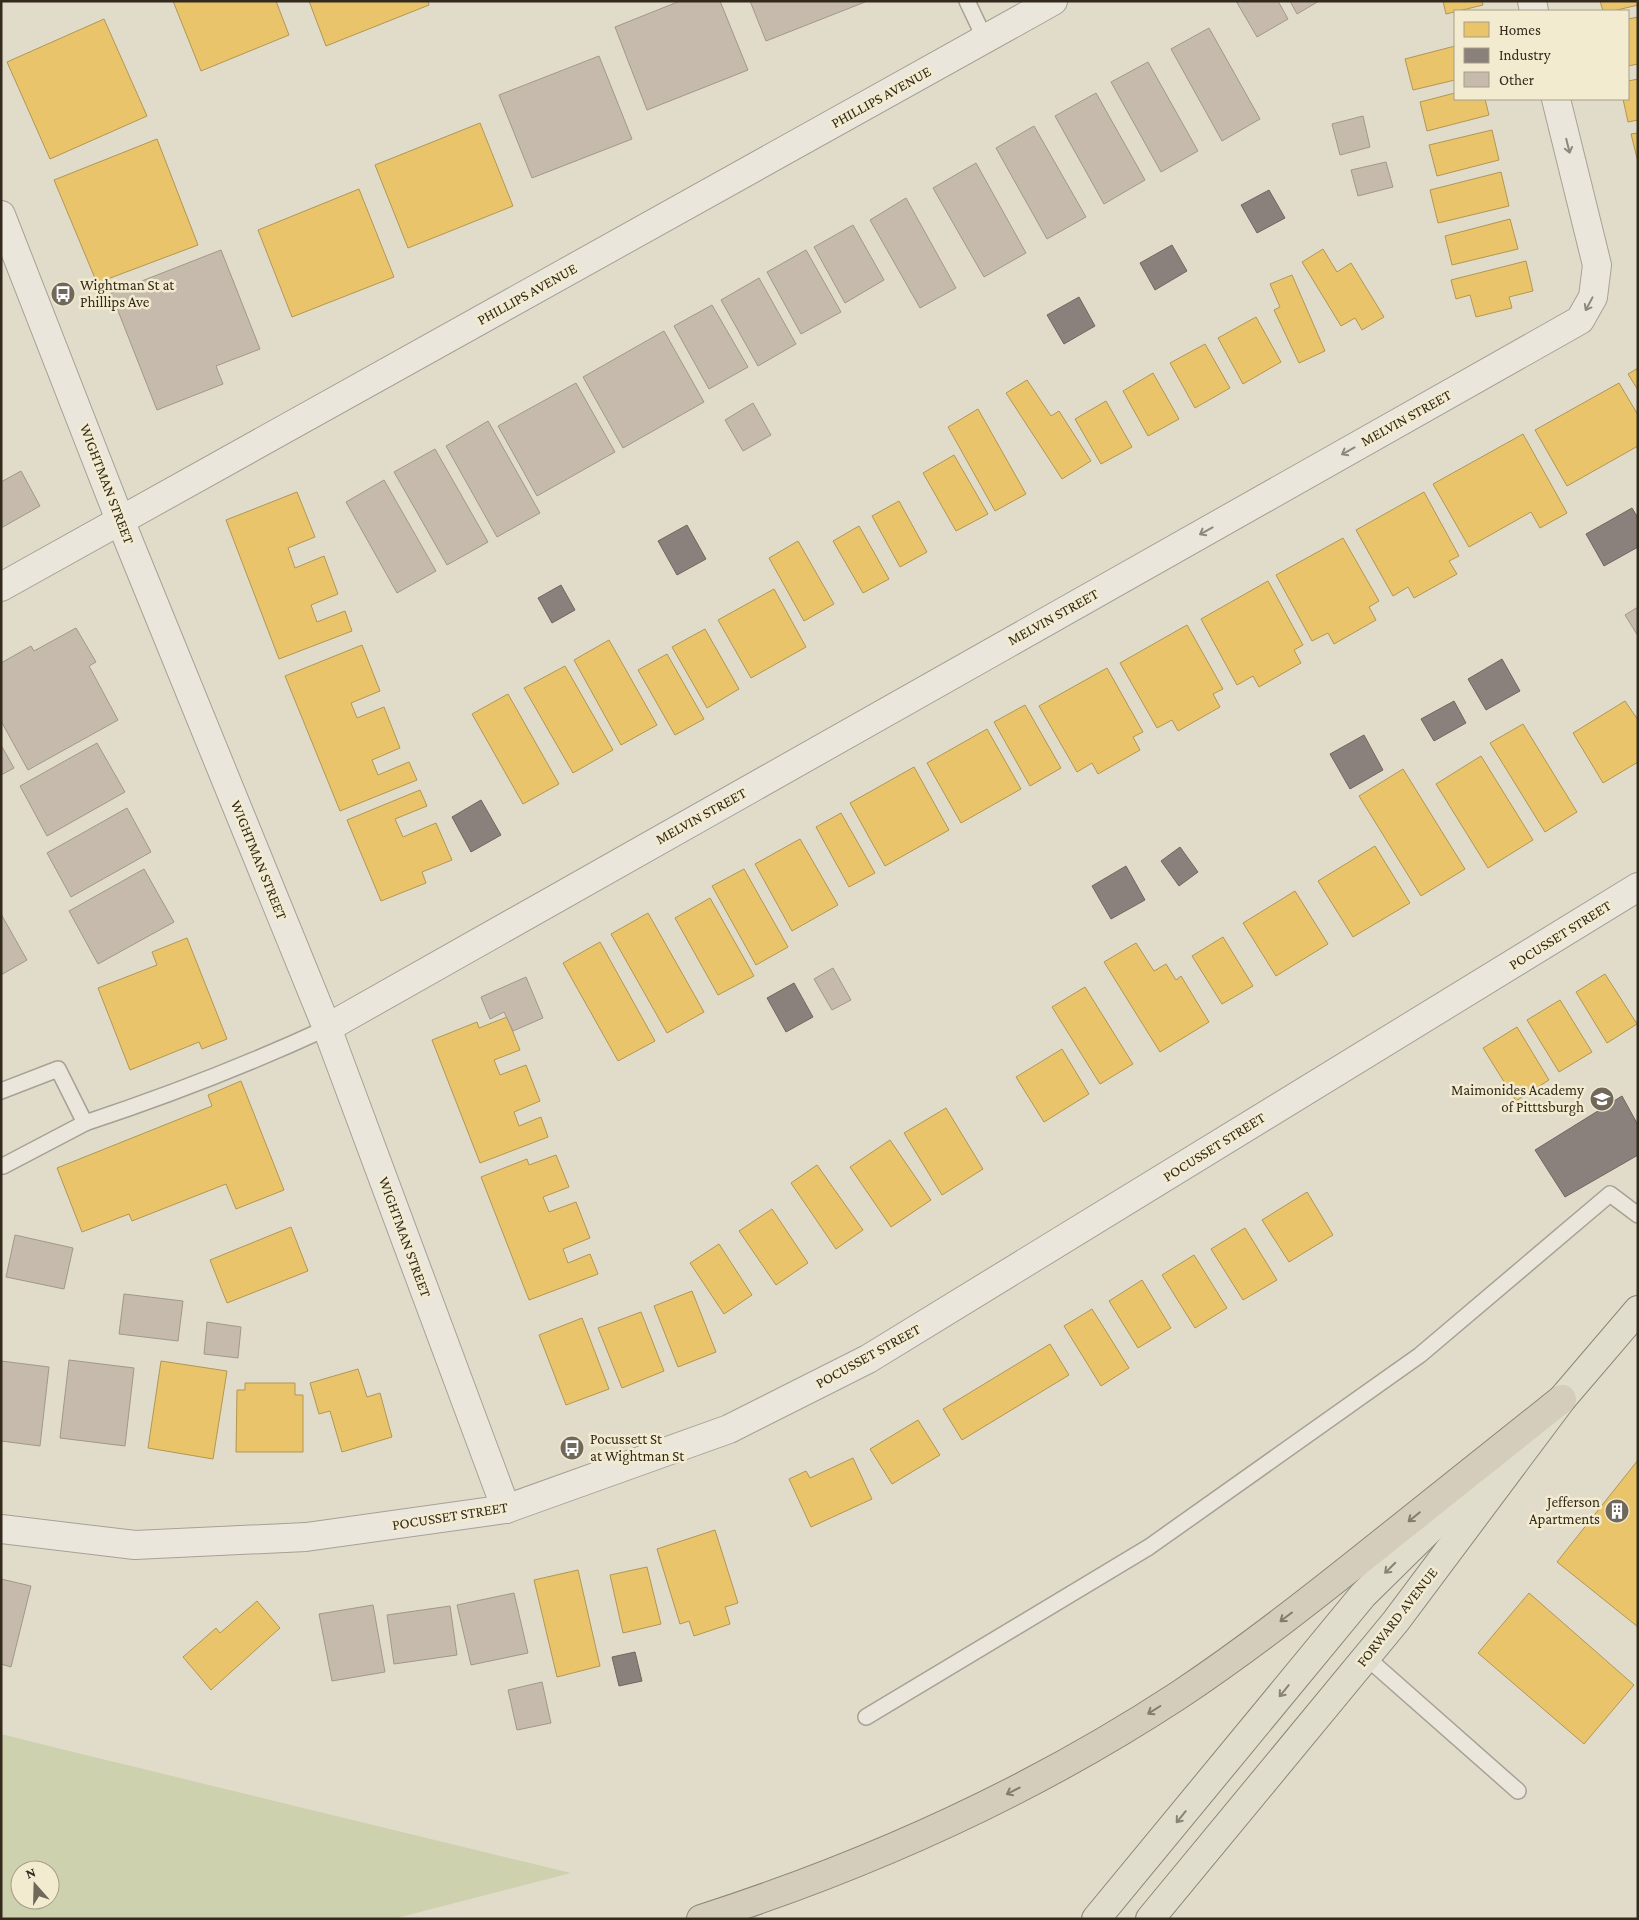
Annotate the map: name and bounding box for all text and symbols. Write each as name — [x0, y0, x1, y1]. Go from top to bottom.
legend — [1454, 10, 1629, 100]
text: Homes — [1499, 22, 1541, 38]
text: Industry — [1499, 47, 1551, 64]
street label: PHILLIPS AVENUE — [828, 63, 934, 131]
text: Other — [1499, 72, 1535, 88]
one-way arrow — [1564, 138, 1573, 154]
street label: PHILLIPS AVENUE — [474, 260, 580, 328]
place label: Wightman St at Phillips Ave — [80, 277, 175, 311]
bus stop icon: Wightman St at Phillips Ave — [50, 281, 76, 307]
one-way arrow — [1584, 296, 1594, 311]
street label: MELVIN STREET — [1358, 387, 1454, 449]
street label: WIGHTMAN STREET — [77, 422, 137, 546]
one-way arrow — [1341, 447, 1356, 456]
one-way arrow — [1200, 526, 1214, 536]
street label: MELVIN STREET — [1005, 586, 1101, 648]
street label: MELVIN STREET — [653, 785, 749, 847]
street label: WIGHTMAN STREET — [228, 798, 290, 922]
street label: POCUSSET STREET — [1506, 897, 1614, 973]
place label: Maimonides Academy of Pitttsburgh — [1451, 1082, 1584, 1116]
school or university icon: Maimonides Academy of Pitttsburgh — [1589, 1086, 1615, 1112]
street label: POCUSSET STREET — [1160, 1109, 1268, 1185]
street label: WIGHTMAN STREET — [376, 1174, 434, 1300]
street label: POCUSSET STREET — [813, 1321, 923, 1391]
place label: Pocussett St at Wightman St — [590, 1431, 685, 1465]
bus stop icon: Pocussett St at Wightman St — [559, 1435, 585, 1461]
place label: Jefferson Apartments — [1529, 1494, 1600, 1528]
building icon: Jefferson Apartments — [1604, 1498, 1630, 1524]
street label: POCUSSET STREET — [391, 1499, 509, 1533]
one-way arrow — [1408, 1511, 1421, 1522]
one-way arrow — [1384, 1562, 1396, 1575]
street label: FORWARD AVENUE — [1353, 1564, 1441, 1670]
one-way arrow — [1279, 1612, 1293, 1622]
one-way arrow — [1279, 1684, 1290, 1697]
one-way arrow — [1147, 1706, 1161, 1716]
one-way arrow — [1005, 1786, 1020, 1796]
one-way arrow — [1175, 1810, 1186, 1823]
north arrow — [10, 1860, 60, 1910]
text: N — [23, 1863, 38, 1882]

